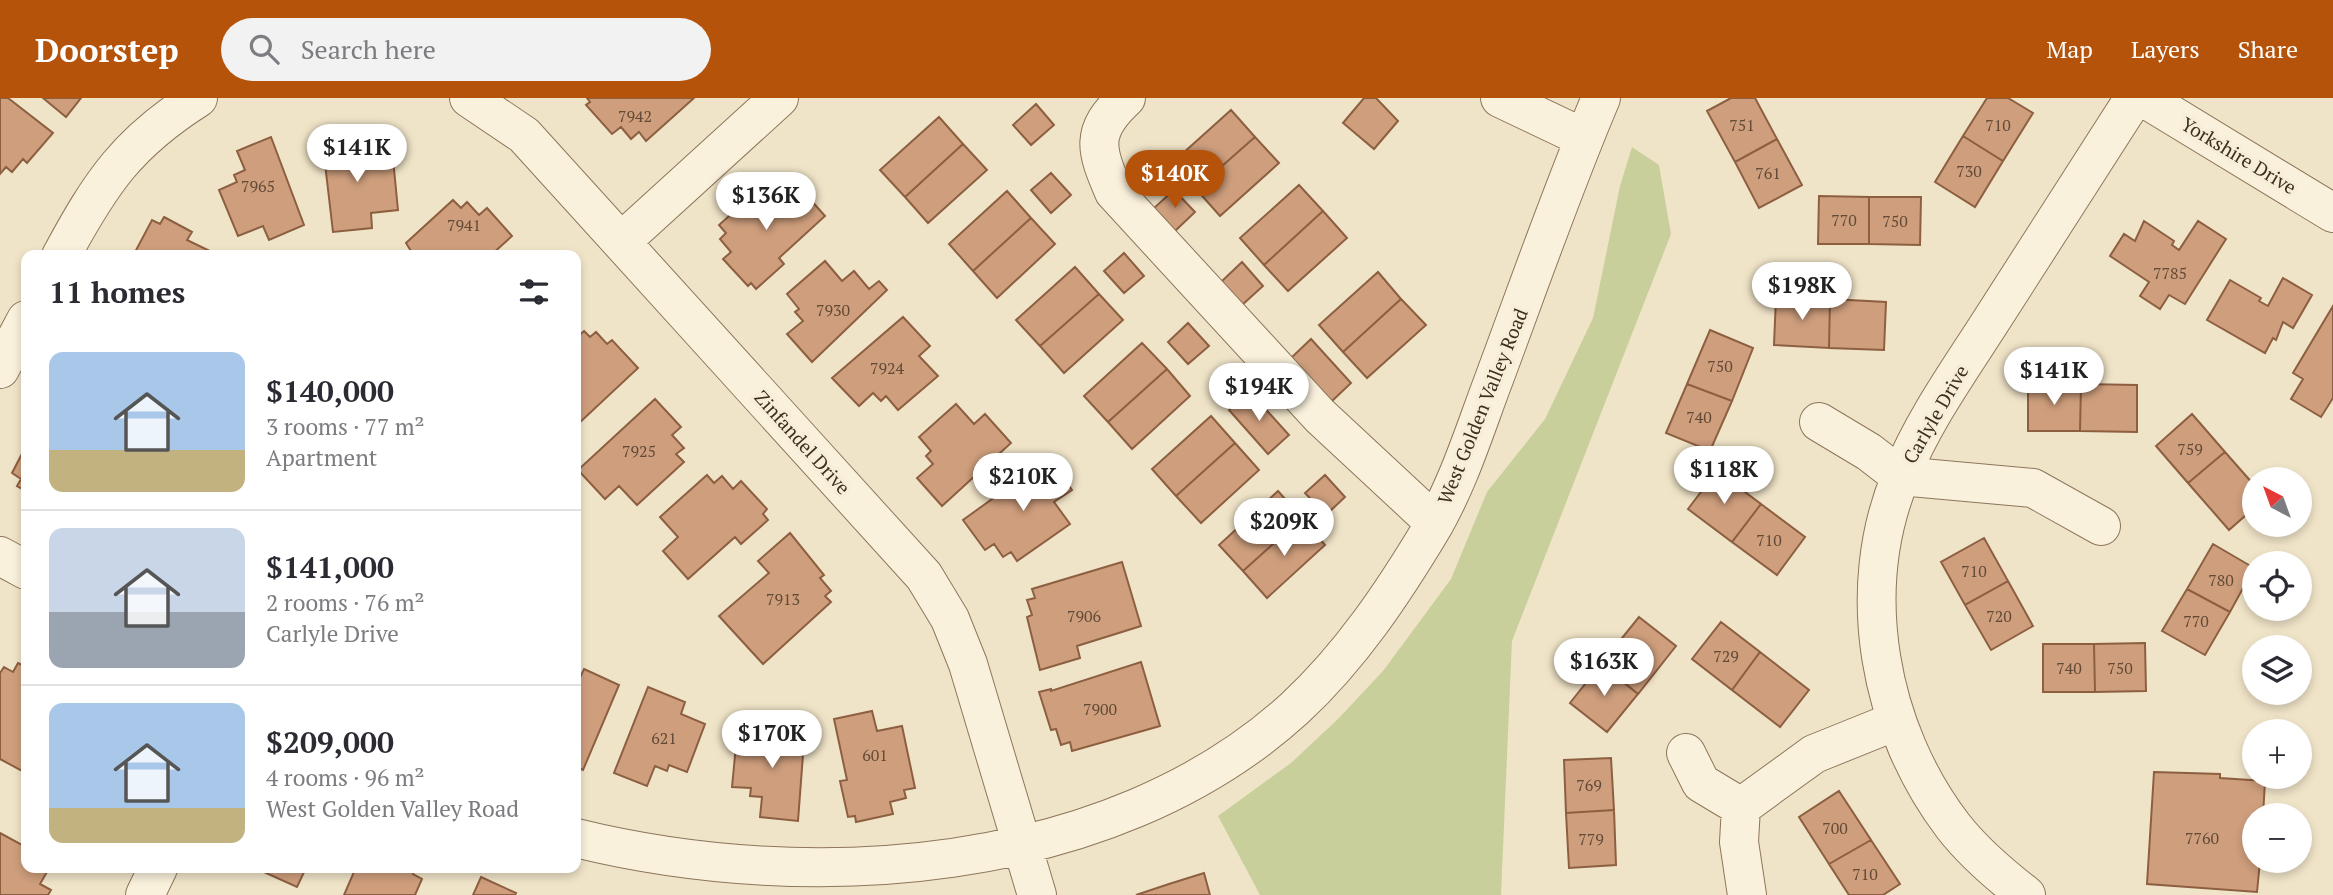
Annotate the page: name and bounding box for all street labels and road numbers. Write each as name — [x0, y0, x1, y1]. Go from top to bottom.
street label: Yorkshire Drive — [2177, 111, 2301, 199]
street label: West Golden Valley Road — [1431, 304, 1533, 508]
street label: Carlyle Drive — [1897, 360, 1973, 468]
street label: Zinfandel Drive — [750, 385, 856, 499]

